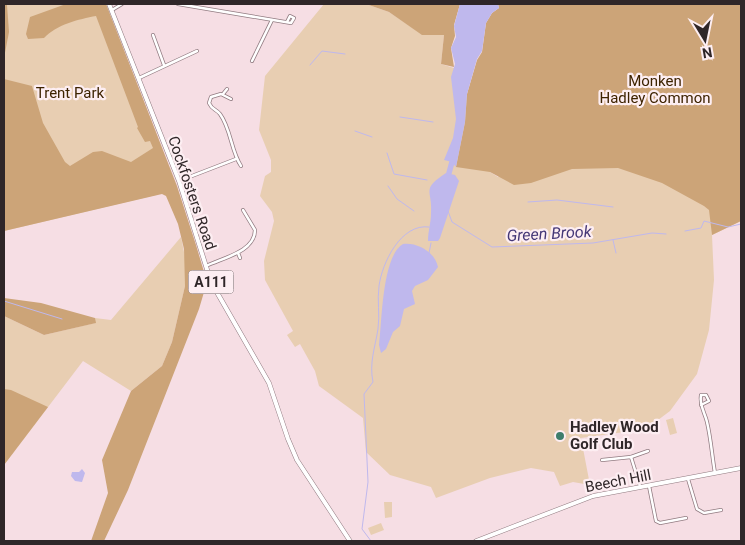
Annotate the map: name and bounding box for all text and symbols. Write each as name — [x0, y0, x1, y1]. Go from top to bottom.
north arrow — [680, 15, 730, 65]
text: N — [701, 44, 714, 62]
park label: Monken Hadley Common — [599, 72, 711, 107]
park label: Trent Park — [36, 84, 105, 102]
street label: Cockfosters Road — [164, 134, 220, 252]
water label: Green Brook — [506, 222, 593, 245]
road number: A111 — [188, 270, 234, 294]
place label: Hadley Wood Golf Club — [570, 418, 659, 453]
marker: Hadley Wood Golf Club — [554, 430, 566, 442]
street label: Beech Hill — [584, 466, 652, 496]

